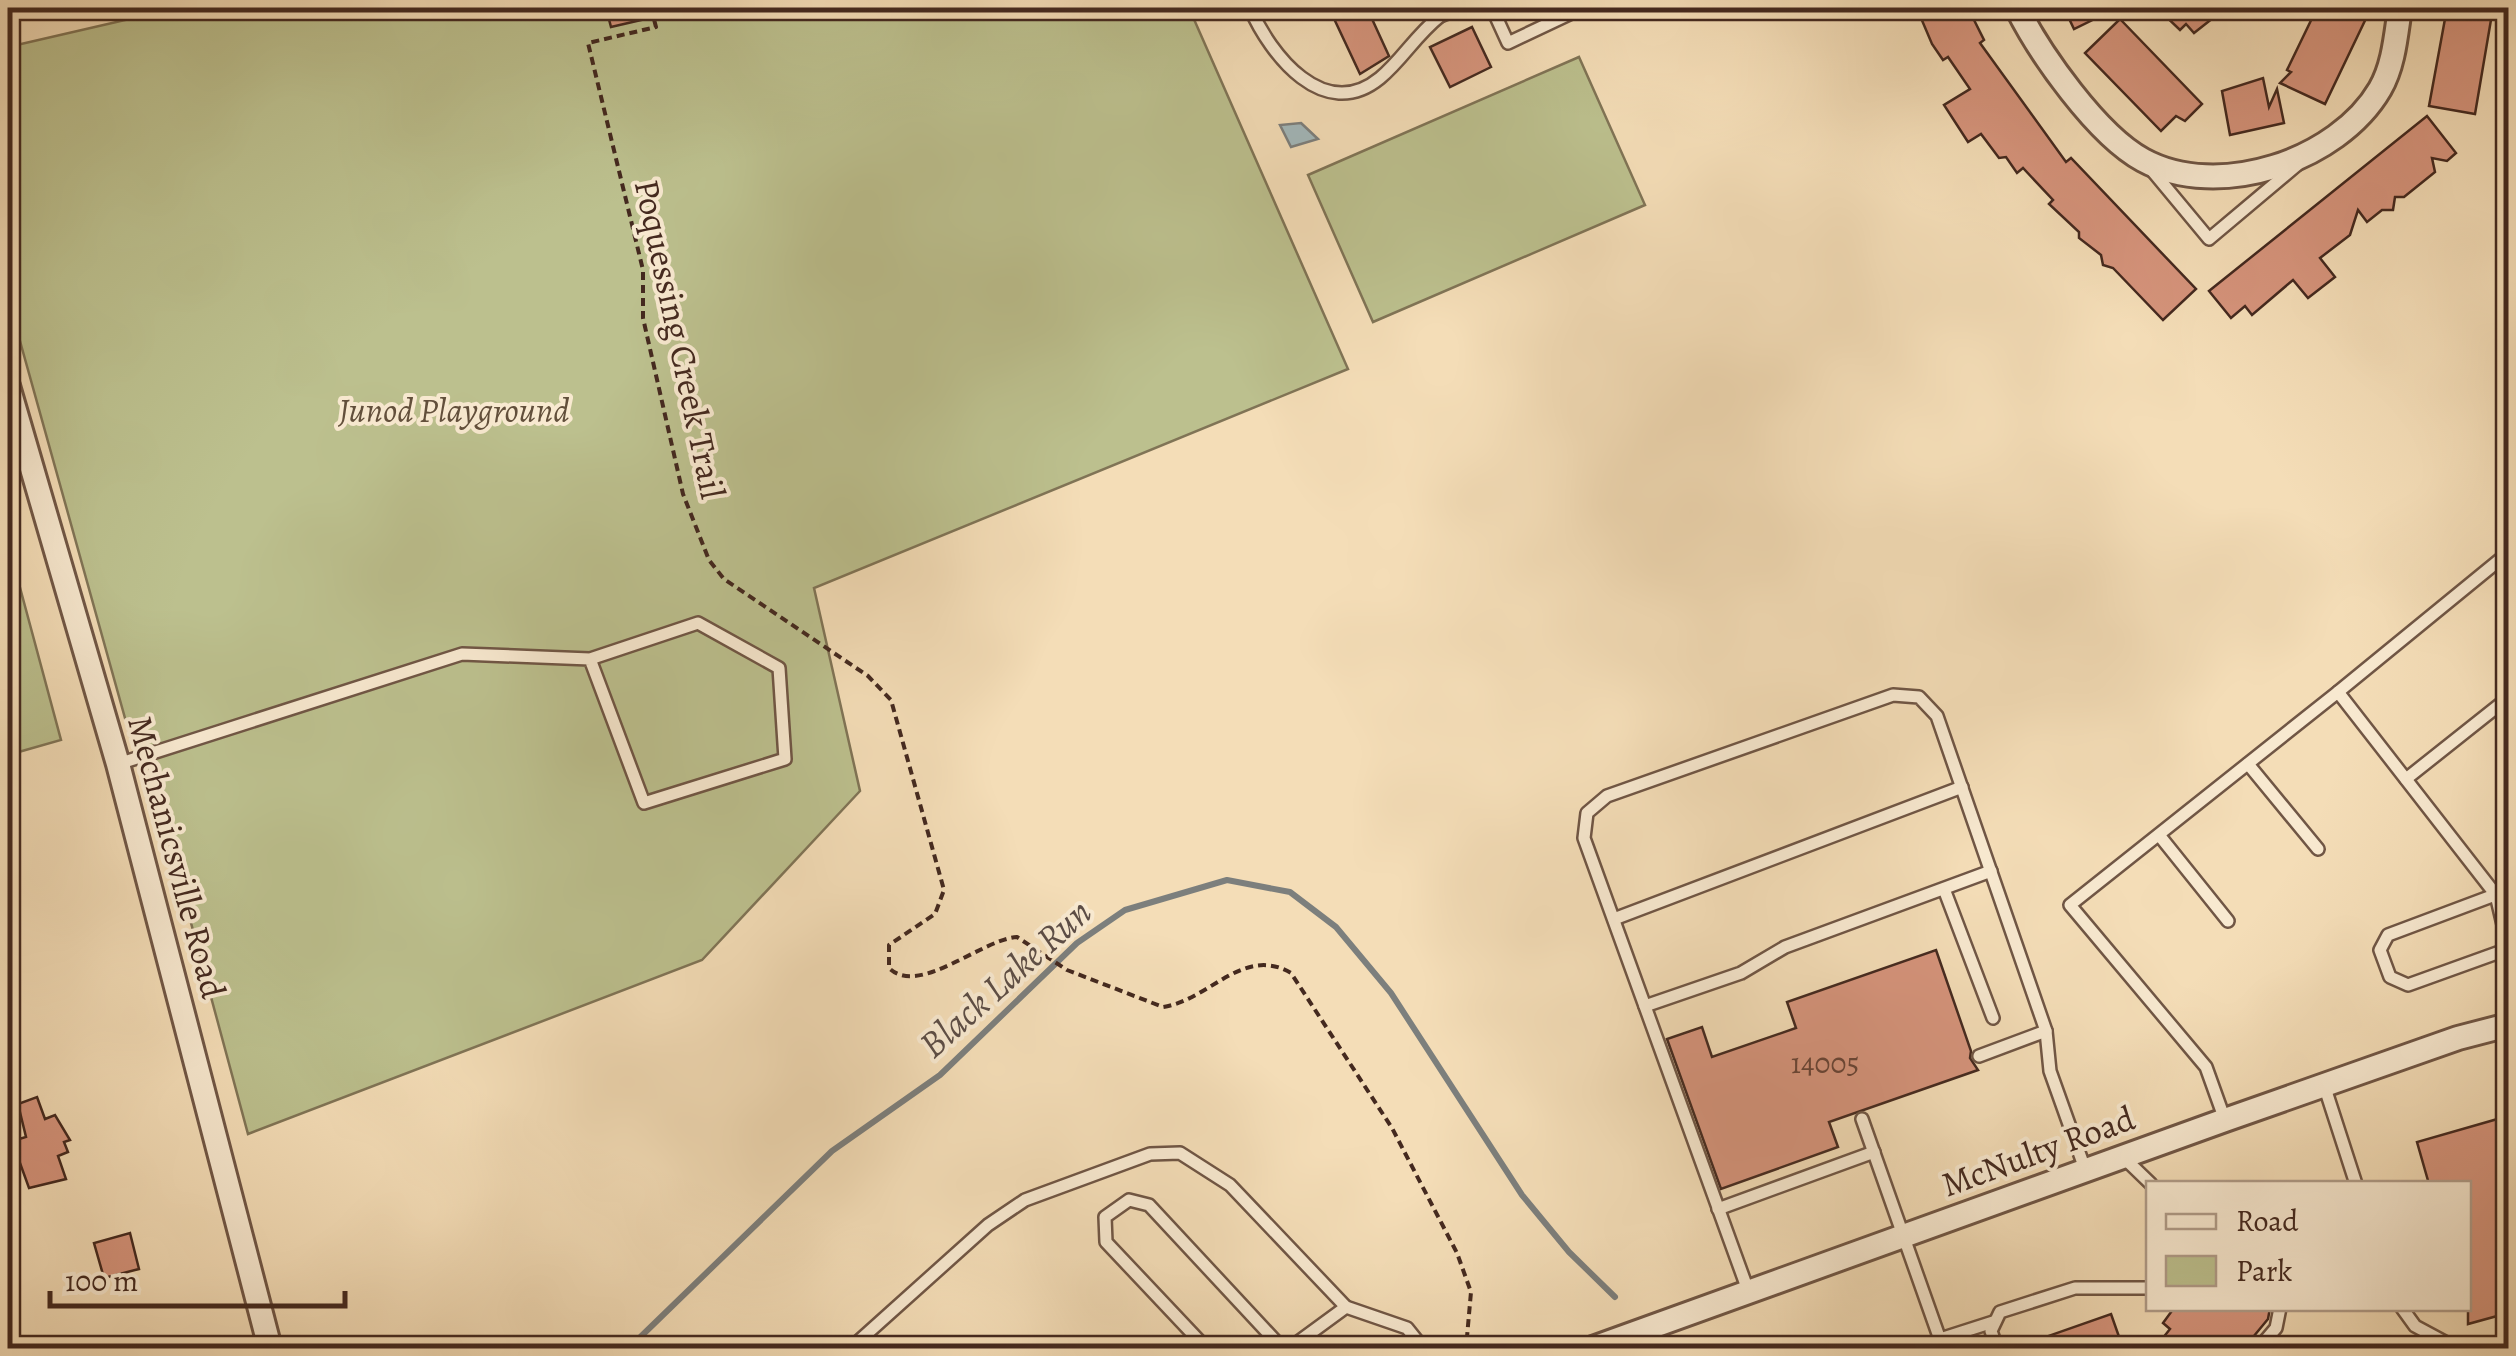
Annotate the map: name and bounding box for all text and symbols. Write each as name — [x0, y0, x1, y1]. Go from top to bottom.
street label: Poquessing Creek Trail — [623, 175, 737, 503]
park label: Junod Playground — [338, 386, 569, 434]
street label: Mechanicsville Road — [116, 711, 238, 1004]
water label: Black Lake Run — [907, 886, 1103, 1070]
house number: 14005 — [1791, 1043, 1859, 1083]
street label: McNulty Road — [1935, 1094, 2141, 1208]
legend — [2146, 1181, 2471, 1311]
text: Road — [2236, 1201, 2299, 1241]
scale bar — [50, 1246, 345, 1308]
text: Park — [2236, 1251, 2292, 1291]
text: 100 m — [65, 1261, 138, 1301]

